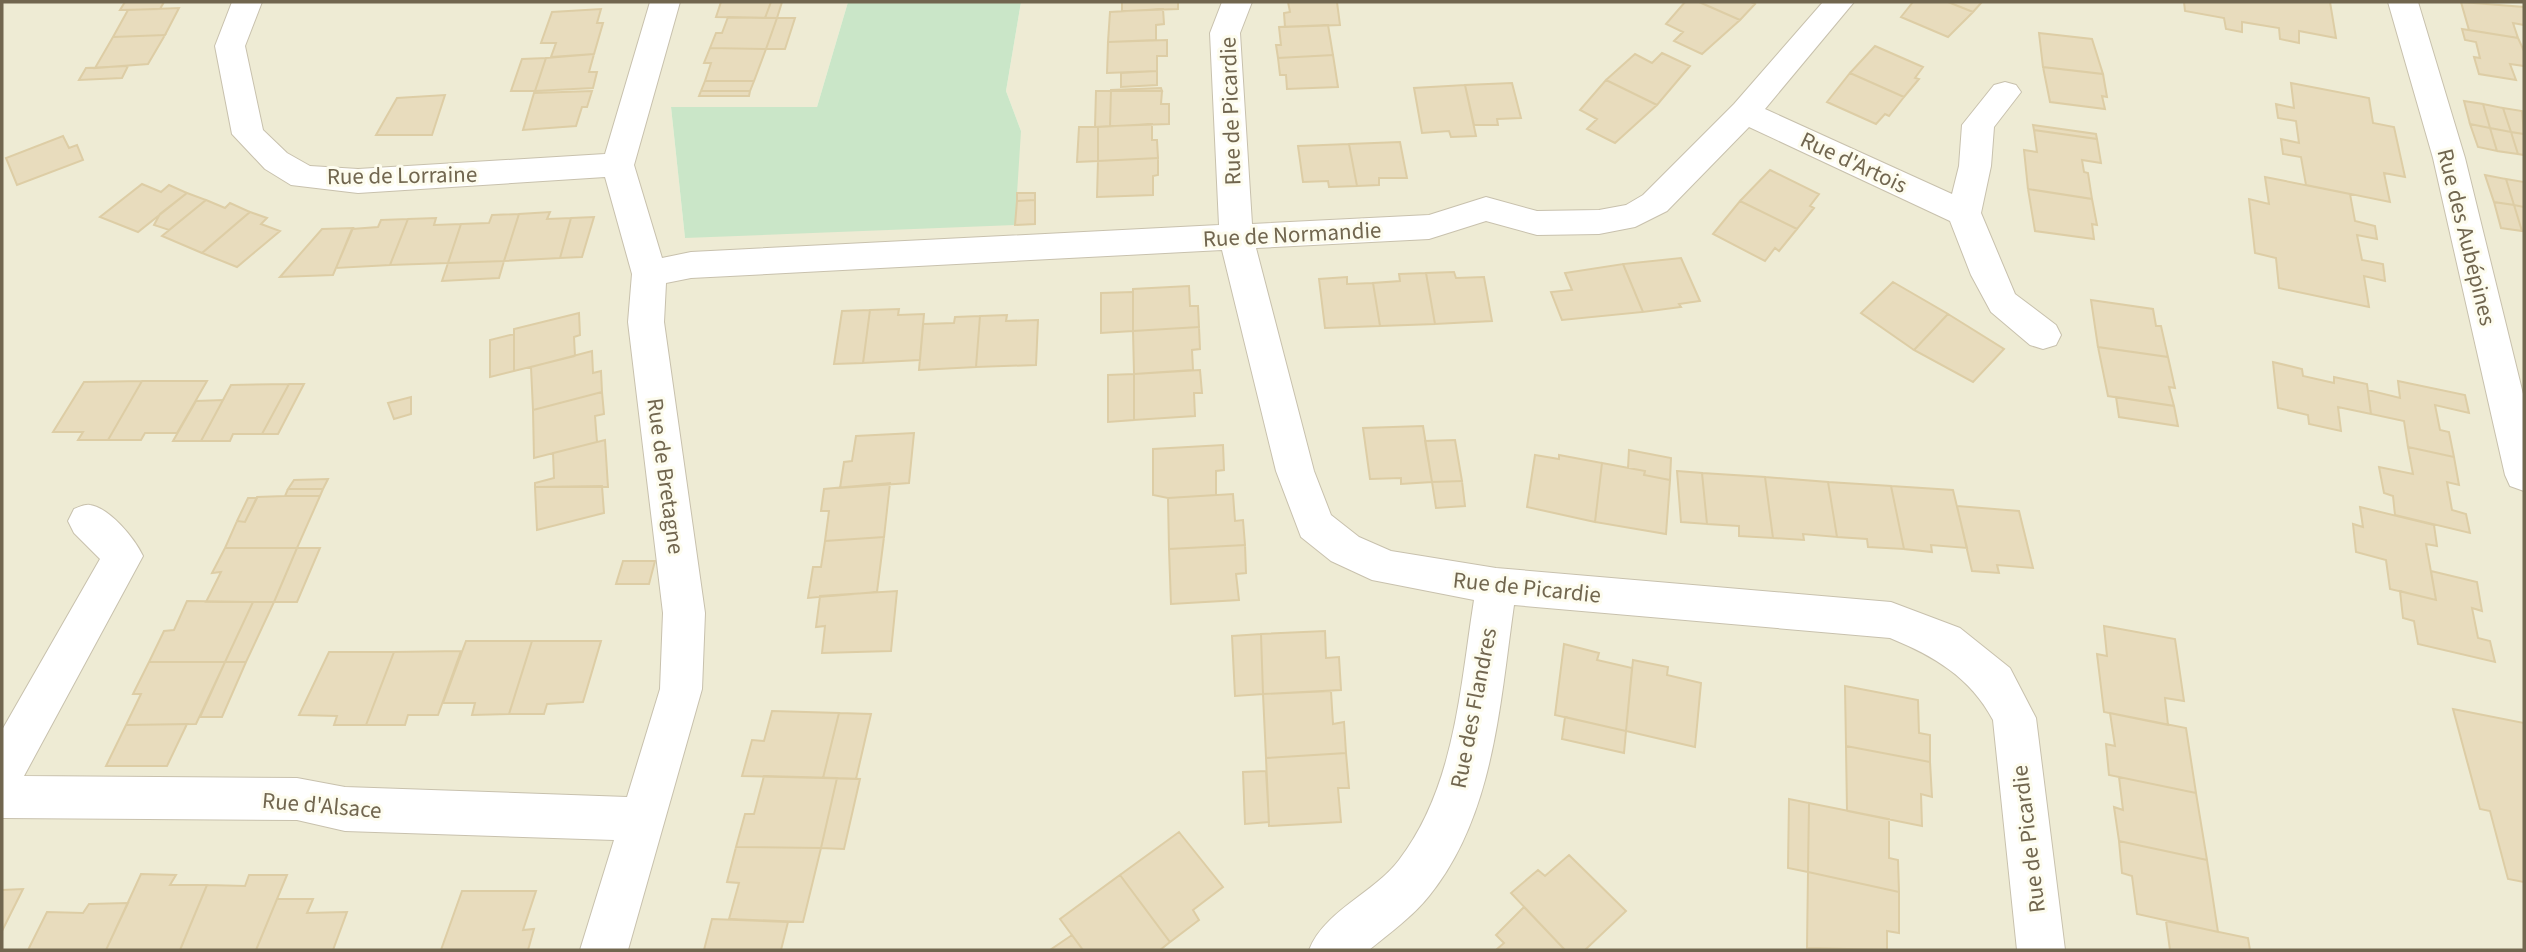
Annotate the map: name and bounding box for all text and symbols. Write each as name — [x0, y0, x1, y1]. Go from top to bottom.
street label: Rue de Picardie — [1211, 36, 1250, 186]
street label: Rue d'Artois — [1795, 123, 1913, 202]
street label: Rue des Aubépines — [2429, 145, 2504, 329]
street label: Rue de Lorraine — [327, 158, 477, 193]
street label: Rue de Normandie — [1202, 213, 1382, 256]
street label: Rue de Bretagne — [638, 396, 693, 556]
street label: Rue de Picardie — [1451, 563, 1603, 612]
street label: Rue des Flandres — [1442, 625, 1505, 791]
street label: Rue de Picardie — [2003, 763, 2054, 915]
street label: Rue d'Alsace — [261, 784, 383, 827]

